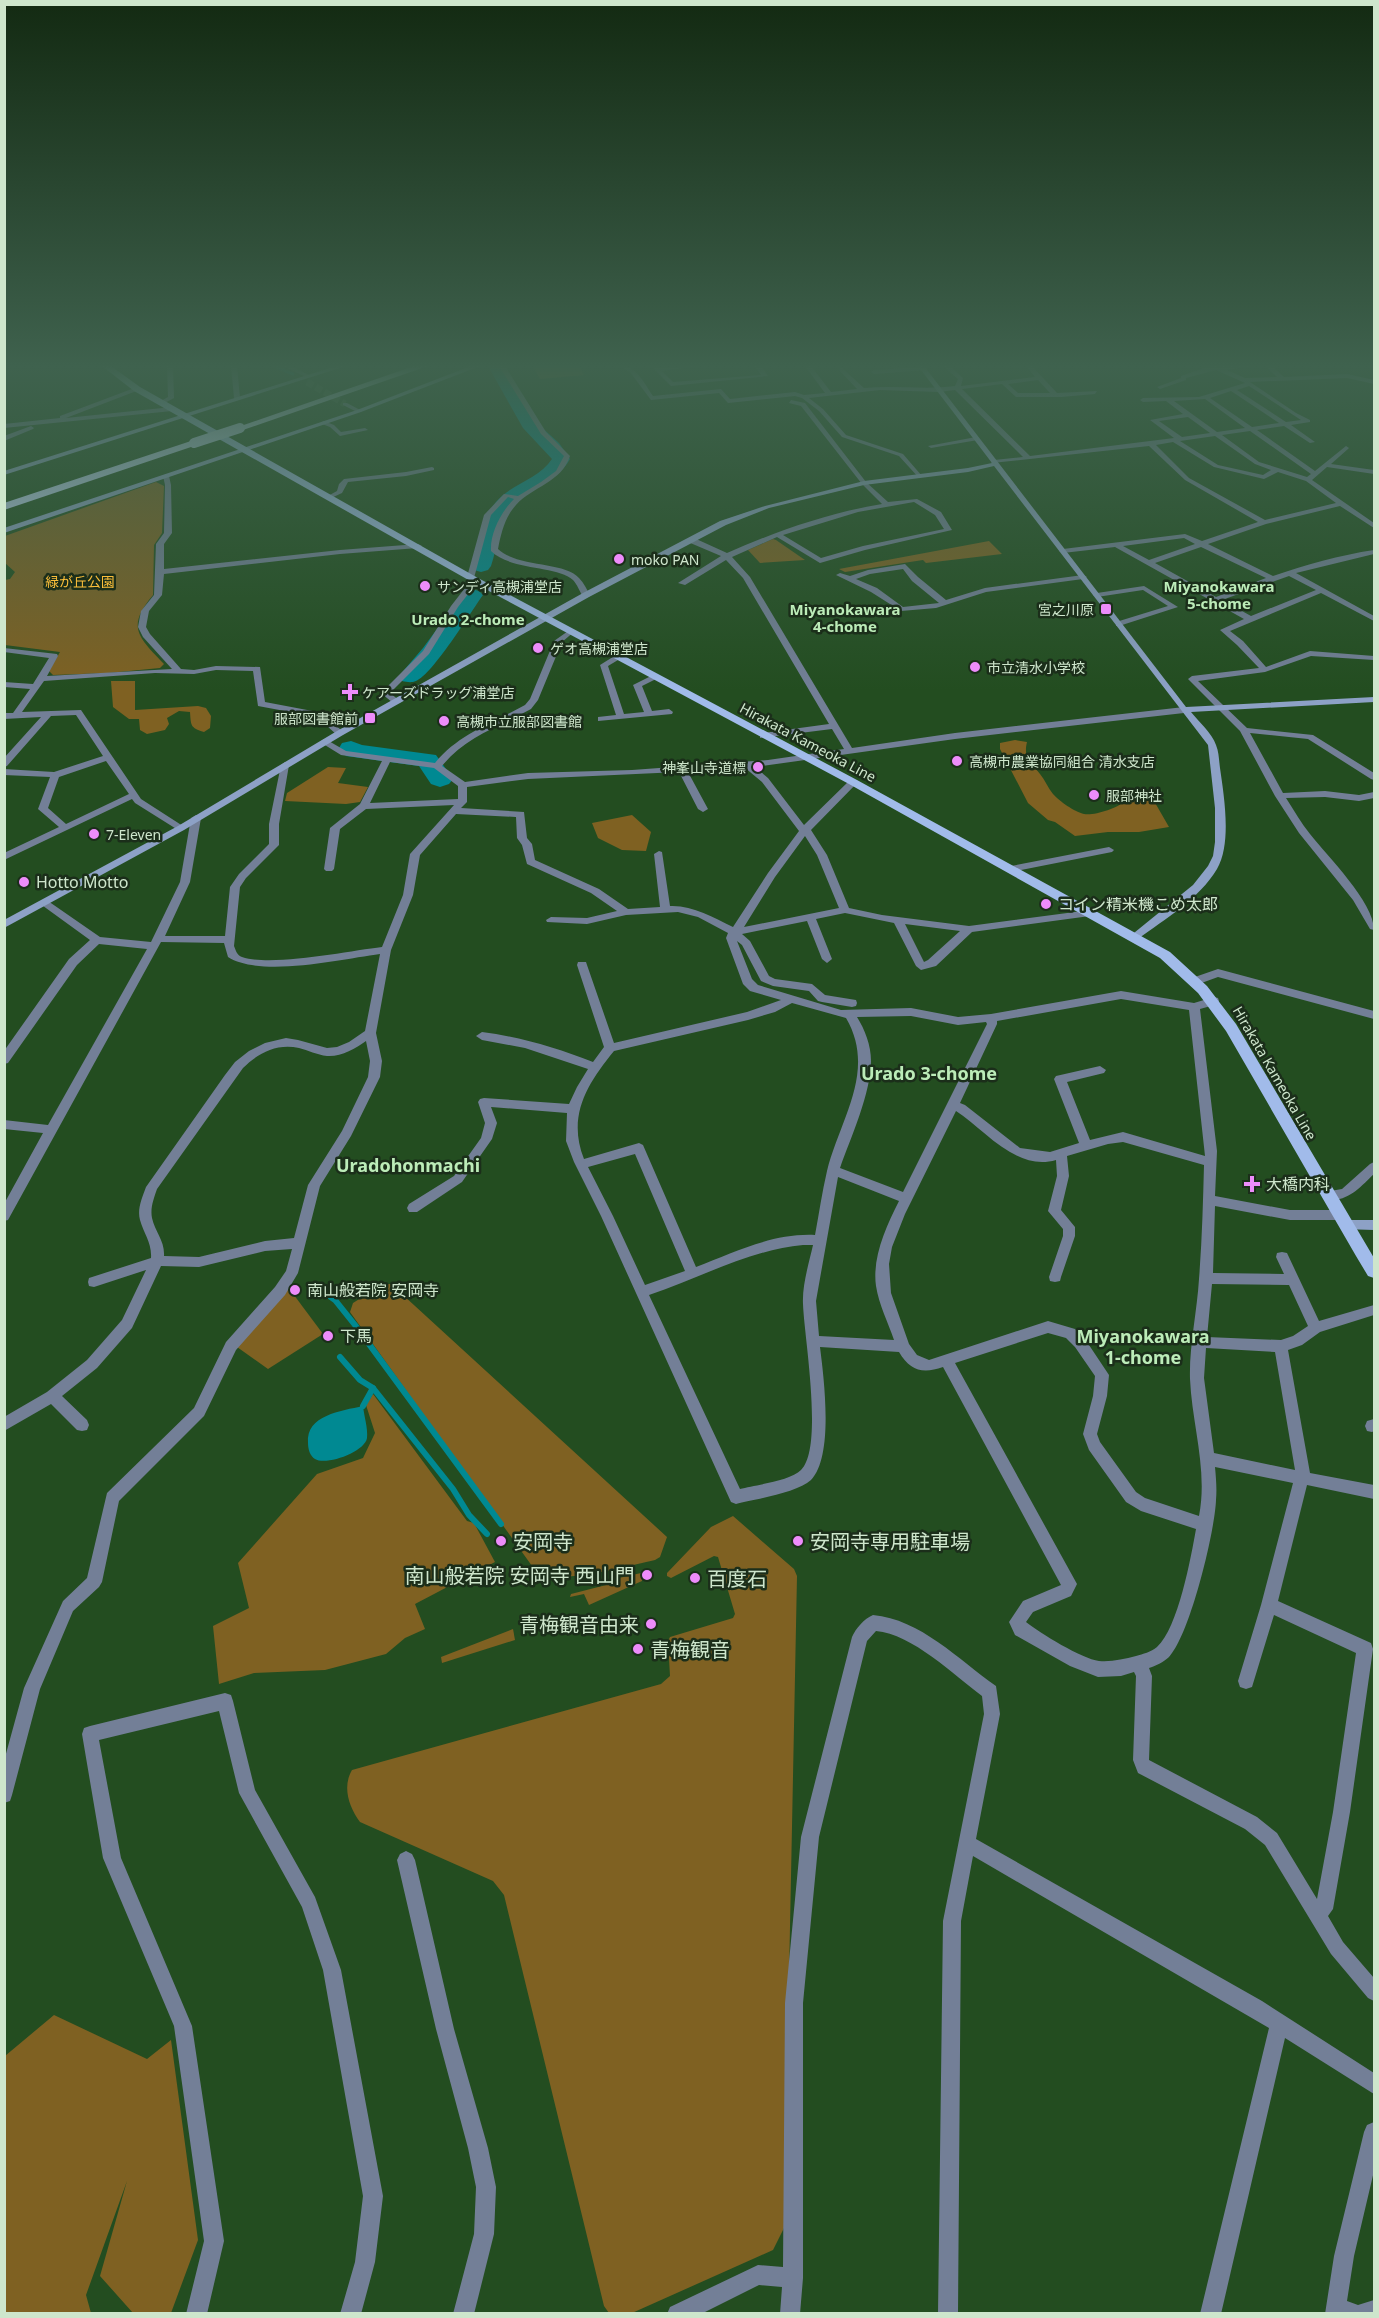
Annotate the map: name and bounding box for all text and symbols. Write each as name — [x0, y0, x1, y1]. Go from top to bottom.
place label: moko PAN — [631, 550, 700, 569]
marker: moko PAN — [612, 552, 626, 566]
park label: 緑が丘公園 — [45, 572, 115, 591]
district label: Miyanokawara 5-chome — [1164, 576, 1274, 613]
place label: サンディ高槻浦堂店 — [437, 577, 562, 596]
marker: サンディ高槻浦堂店 — [418, 579, 432, 593]
district label: Miyanokawara 4-chome — [790, 599, 900, 636]
place label: 宮之川原 — [1038, 600, 1094, 619]
marker: 宮之川原 — [1099, 602, 1113, 616]
district label: Urado 2-chome — [411, 609, 525, 629]
place label: ゲオ高槻浦堂店 — [550, 639, 648, 658]
marker: ゲオ高槻浦堂店 — [531, 641, 545, 655]
place label: 市立清水小学校 — [987, 658, 1085, 677]
marker: 市立清水小学校 — [968, 660, 982, 674]
place label: ケアーズドラッグ浦堂店 — [362, 683, 514, 702]
marker: ケアーズドラッグ浦堂店 — [343, 685, 357, 699]
street label: Hirakata Kameoka Line — [737, 698, 880, 786]
place label: 服部図書館前 — [274, 709, 358, 728]
marker: 服部図書館前 — [363, 711, 377, 725]
place label: 高槻市立服部図書館 — [456, 712, 582, 731]
marker: 高槻市立服部図書館 — [437, 714, 451, 728]
place label: 高槻市農業協同組合 清水支店 — [969, 752, 1155, 771]
marker: 高槻市農業協同組合 清水支店 — [950, 754, 964, 768]
place label: 神峯山寺道標 — [662, 758, 746, 777]
marker: 神峯山寺道標 — [751, 760, 765, 774]
place label: 服部神社 — [1106, 786, 1162, 805]
marker: 服部神社 — [1087, 788, 1101, 802]
place label: 7-Eleven — [106, 825, 161, 844]
marker: 7-Eleven — [87, 827, 101, 841]
place label: Hotto Motto — [36, 871, 128, 893]
marker: Hotto Motto — [17, 875, 31, 889]
place label: コイン精米機こめ太郎 — [1058, 893, 1218, 915]
marker: コイン精米機こめ太郎 — [1039, 897, 1053, 911]
street label: Hirakata Kameoka Line — [1229, 1003, 1321, 1144]
district label: Urado 3-chome — [861, 1061, 997, 1085]
district label: Uradohonmachi — [336, 1153, 480, 1177]
place label: 大橋内科 — [1266, 1173, 1330, 1195]
marker: 大橋内科 — [1243, 1175, 1261, 1193]
place label: 南山般若院 安岡寺 — [307, 1279, 439, 1301]
marker: 南山般若院 安岡寺 — [288, 1283, 302, 1297]
district label: Miyanokawara 1-chome — [1077, 1324, 1209, 1369]
place label: 下馬 — [340, 1325, 372, 1347]
marker: 下馬 — [321, 1329, 335, 1343]
place label: 安岡寺 — [513, 1528, 573, 1555]
place label: 安岡寺専用駐車場 — [810, 1528, 970, 1555]
marker: 安岡寺 — [494, 1534, 508, 1548]
marker: 安岡寺専用駐車場 — [791, 1534, 805, 1548]
place label: 南山般若院 安岡寺 西山門 — [405, 1562, 635, 1589]
place label: 百度石 — [707, 1565, 767, 1592]
marker: 南山般若院 安岡寺 西山門 — [640, 1568, 654, 1582]
marker: 百度石 — [688, 1571, 702, 1585]
place label: 青梅観音由来 — [519, 1611, 639, 1638]
marker: 青梅観音由来 — [644, 1617, 658, 1631]
place label: 青梅観音 — [650, 1636, 730, 1663]
marker: 青梅観音 — [631, 1642, 645, 1656]

